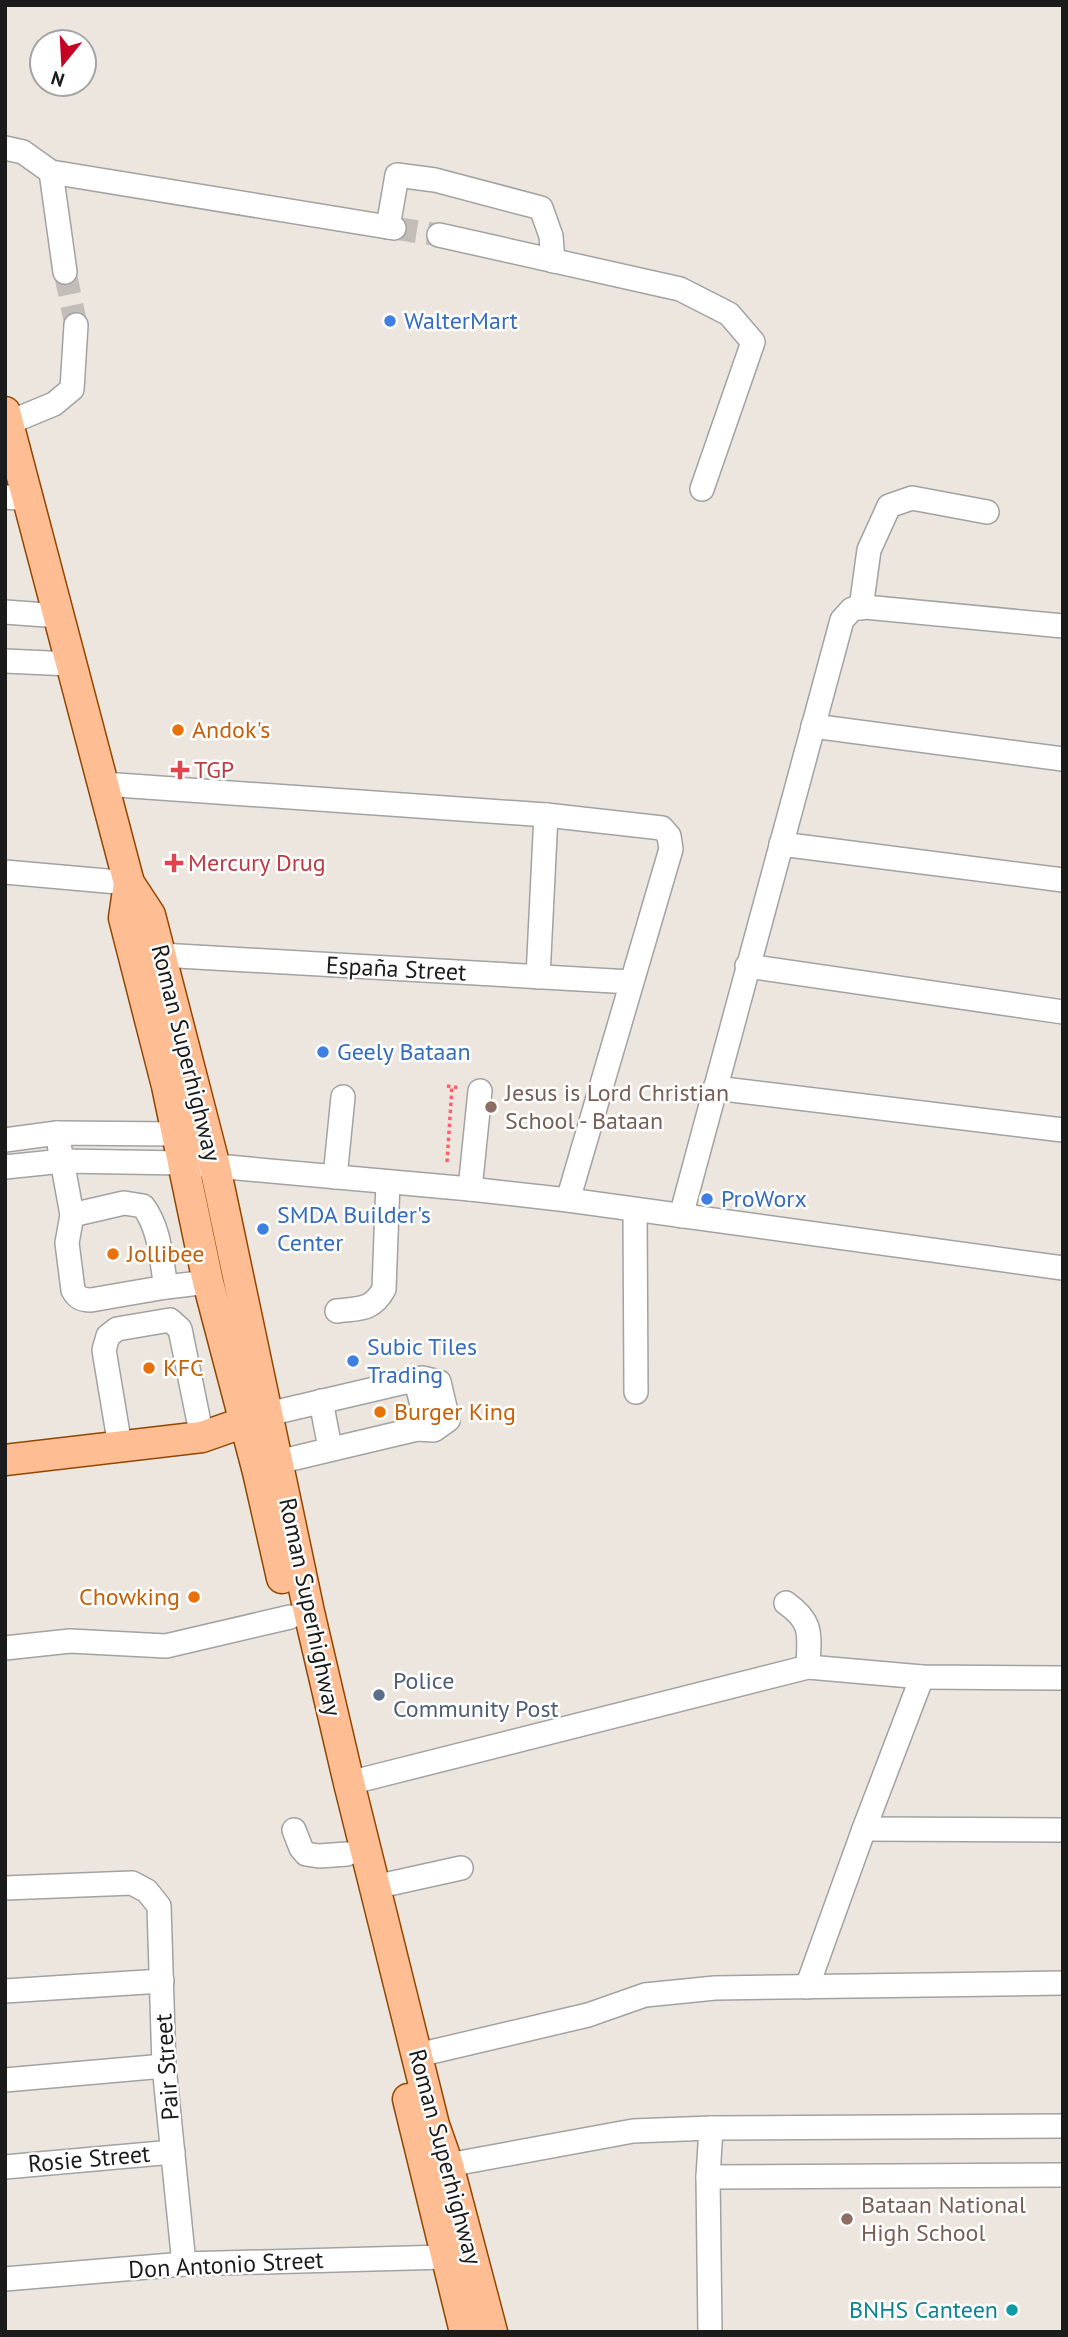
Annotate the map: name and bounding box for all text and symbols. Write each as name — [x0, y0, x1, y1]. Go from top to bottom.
north arrow — [28, 28, 98, 98]
text: N — [48, 66, 67, 93]
place label: WalterMart — [404, 305, 518, 336]
marker: WalterMart — [382, 313, 398, 329]
place label: Andok's — [192, 714, 270, 745]
marker: Andok's — [170, 722, 186, 738]
place label: TGP — [194, 754, 234, 785]
marker: TGP — [172, 762, 188, 778]
place label: Mercury Drug — [188, 847, 326, 878]
marker: Mercury Drug — [166, 855, 182, 871]
street label: Roman Superhighway — [145, 941, 228, 1164]
street label: España Street — [325, 949, 467, 988]
place label: Geely Bataan — [337, 1036, 471, 1067]
marker: Geely Bataan — [315, 1044, 331, 1060]
place label: Jesus is Lord Christian School - Bataan — [504, 1077, 729, 1136]
marker: Jesus is Lord Christian School - Bataan — [483, 1099, 499, 1115]
place label: ProWorx — [721, 1183, 807, 1214]
marker: ProWorx — [699, 1191, 715, 1207]
place label: SMDA Builder's Center — [277, 1199, 431, 1258]
marker: SMDA Builder's Center — [255, 1221, 271, 1237]
place label: Jollibee — [126, 1238, 204, 1269]
marker: Jollibee — [105, 1246, 121, 1262]
place label: Subic Tiles Trading — [367, 1331, 477, 1390]
place label: KFC — [163, 1352, 204, 1383]
marker: Subic Tiles Trading — [345, 1353, 361, 1369]
marker: KFC — [141, 1360, 157, 1376]
place label: Burger King — [394, 1396, 516, 1427]
marker: Burger King — [372, 1404, 388, 1420]
street label: Roman Superhighway — [272, 1495, 349, 1719]
place label: Chowking — [79, 1581, 180, 1612]
marker: Chowking — [186, 1589, 202, 1605]
place label: Police Community Post — [393, 1665, 559, 1724]
marker: Police Community Post — [371, 1687, 387, 1703]
street label: Pair Street — [147, 2013, 186, 2121]
street label: Roman Superhighway — [402, 2046, 489, 2268]
street label: Rosie Street — [27, 2138, 151, 2179]
place label: Bataan National High School — [861, 2189, 1026, 2248]
marker: Bataan National High School — [839, 2211, 855, 2227]
street label: Don Antonio Street — [128, 2244, 324, 2285]
place label: BNHS Canteen — [849, 2294, 998, 2325]
marker: BNHS Canteen — [1004, 2302, 1020, 2318]

